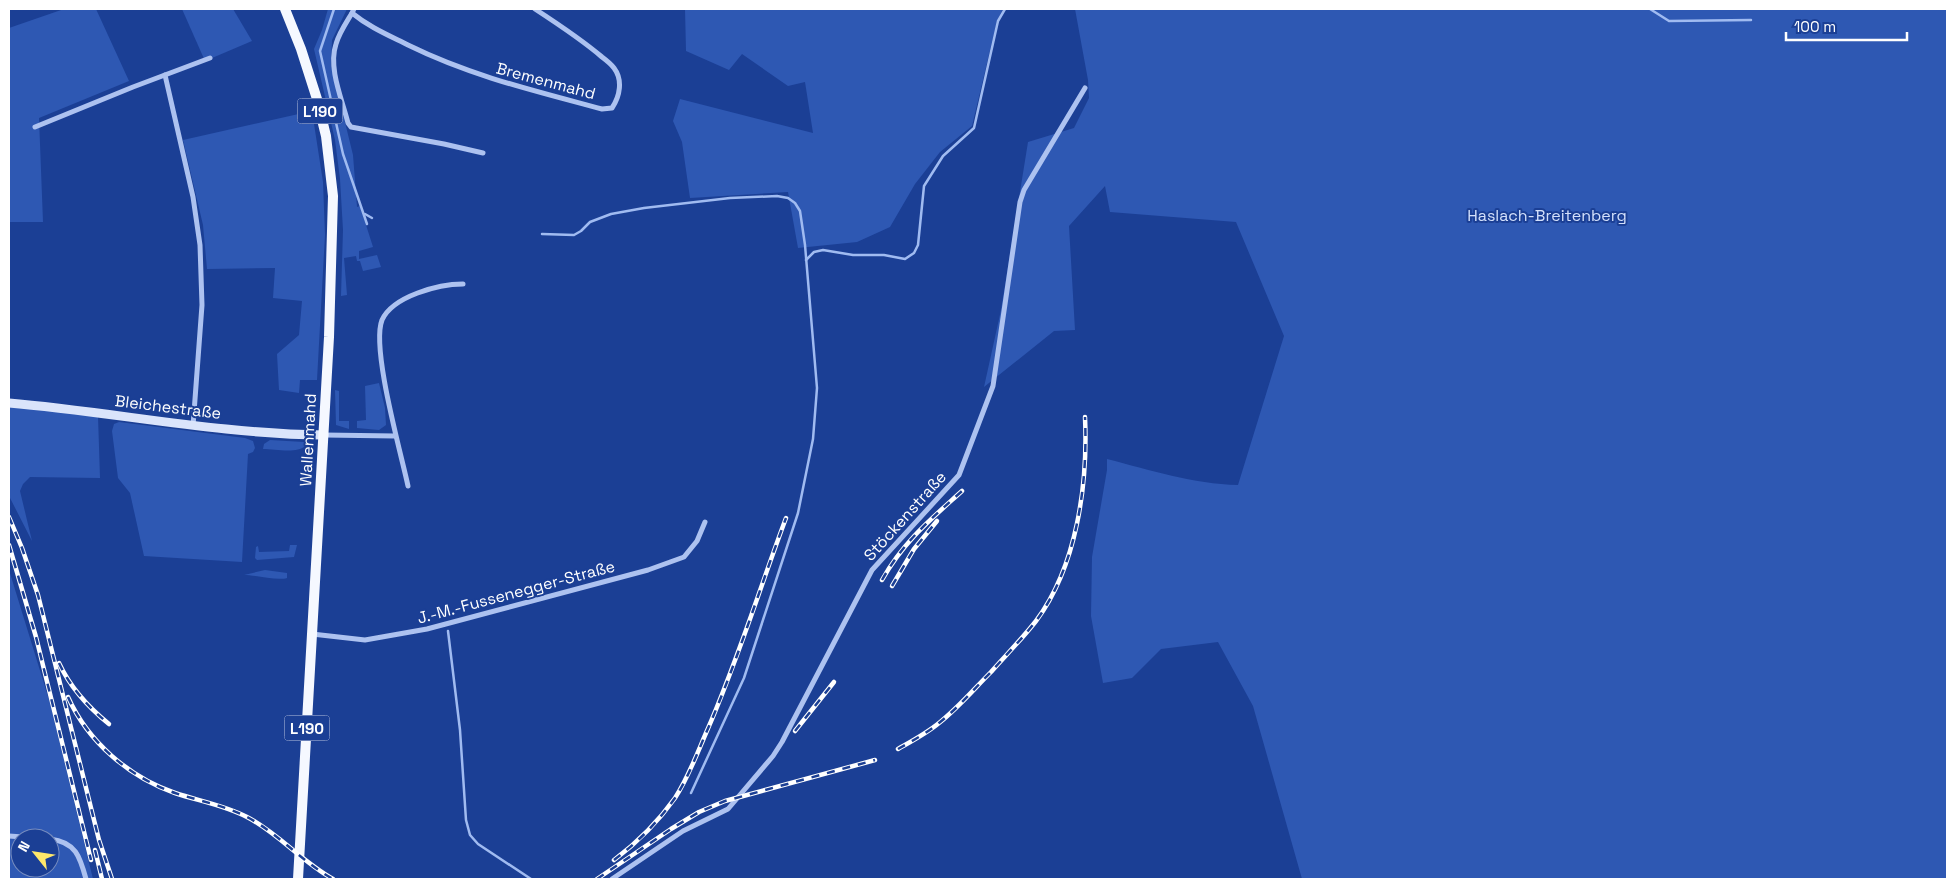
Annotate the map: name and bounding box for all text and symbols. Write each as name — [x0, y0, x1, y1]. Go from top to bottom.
scale bar — [1786, 10, 1907, 42]
text: 100 m — [1794, 17, 1836, 36]
street label: Bremenmahd — [494, 58, 598, 104]
road number: L190 — [298, 98, 342, 124]
park label: Haslach-Breitenberg — [1467, 205, 1627, 226]
street label: Bleichestraße — [114, 390, 222, 424]
street label: Wallenmahd — [295, 393, 321, 487]
street label: Stöckenstraße — [859, 467, 951, 565]
street label: J.-M.-Fussenegger-Straße — [415, 555, 617, 629]
road number: L190 — [284, 716, 330, 740]
north arrow — [10, 828, 60, 878]
text: N — [14, 838, 34, 855]

